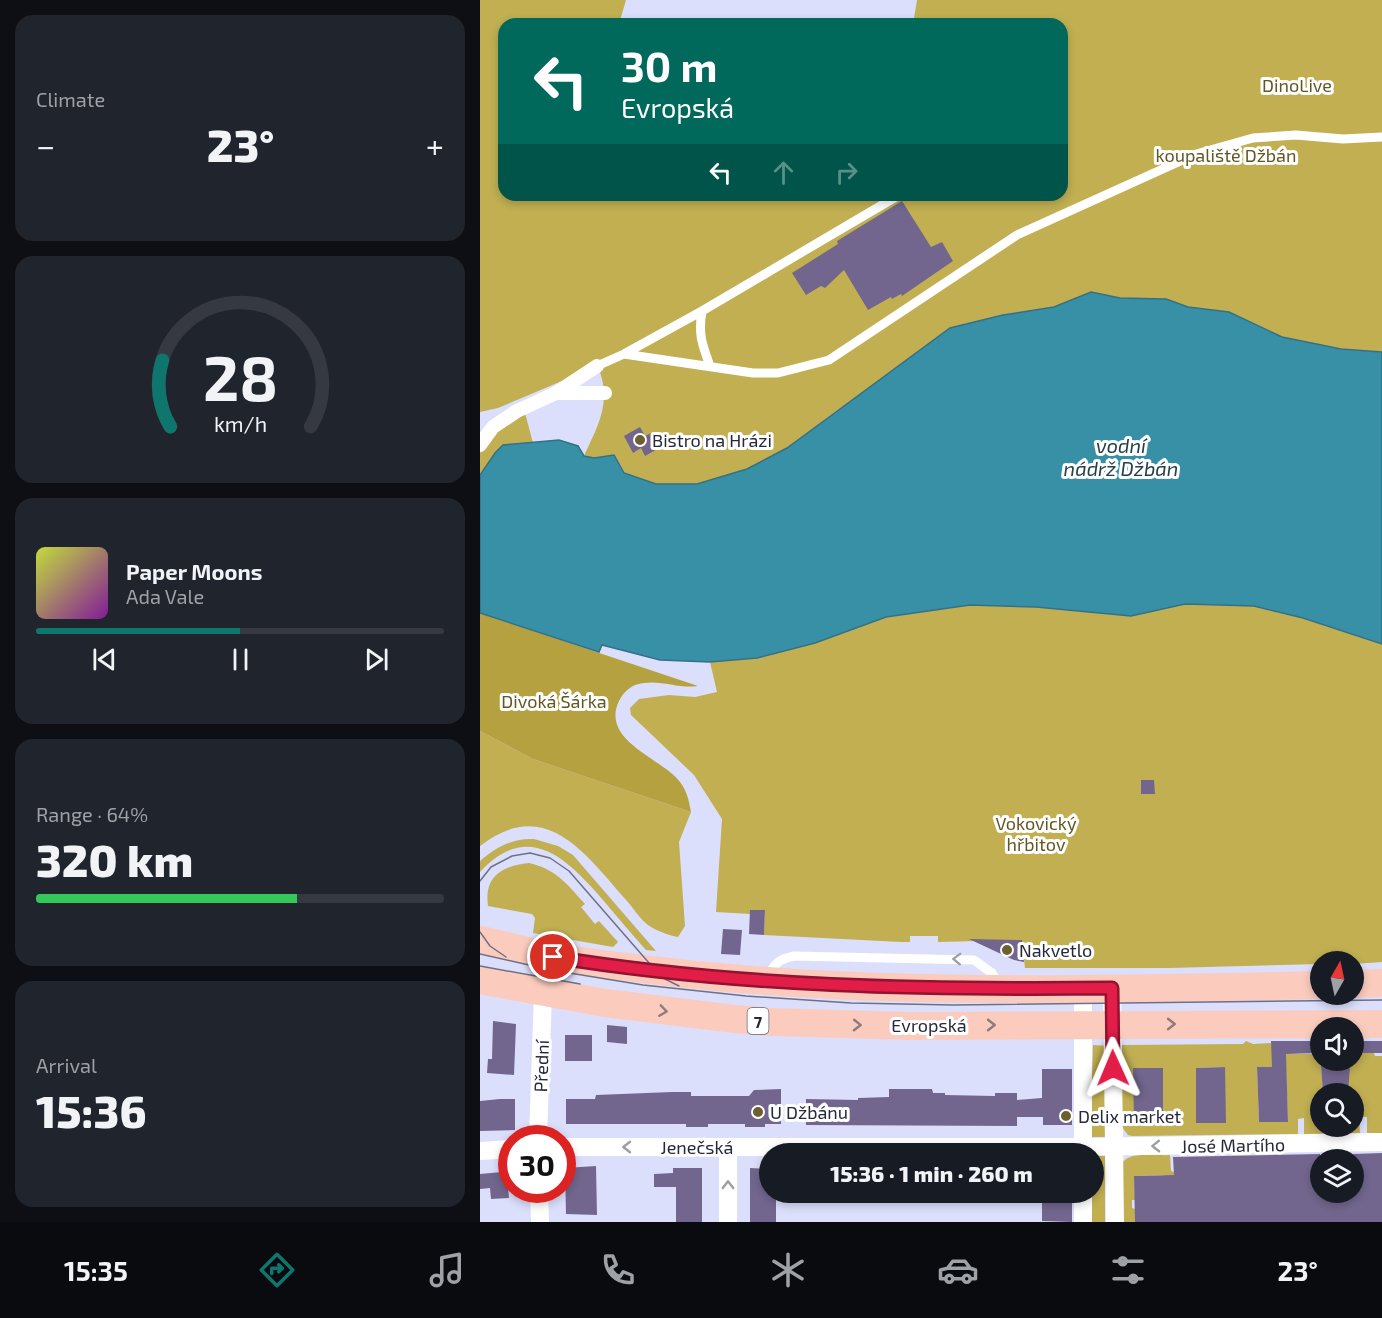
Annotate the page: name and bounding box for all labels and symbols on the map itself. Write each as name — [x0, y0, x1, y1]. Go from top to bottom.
park label: DinoLive — [1262, 74, 1332, 96]
park label: koupaliště Džbán — [1156, 144, 1296, 166]
place label: Bistro na Hrázi — [652, 429, 772, 451]
marker: Bistro na Hrázi — [633, 433, 647, 447]
water label: vodní nádrž Džbán — [1064, 433, 1178, 480]
park label: Divoká Šárka — [501, 690, 607, 712]
park label: Vokovický hřbitov — [996, 812, 1077, 855]
pin — [527, 931, 578, 982]
place label: Nakvetlo — [1019, 939, 1092, 961]
marker: Nakvetlo — [1000, 943, 1014, 957]
north arrow — [1310, 951, 1364, 1005]
one-way arrow — [952, 953, 961, 966]
one-way arrow — [658, 1004, 667, 1016]
road number: 7 — [748, 1008, 768, 1034]
street label: Evropská — [891, 1014, 967, 1036]
one-way arrow — [1167, 1018, 1176, 1030]
one-way arrow — [852, 1019, 861, 1031]
one-way arrow — [987, 1019, 996, 1031]
position arrow — [1081, 1036, 1145, 1100]
street label: Přední — [529, 1039, 553, 1093]
place label: U Džbánu — [770, 1101, 848, 1123]
marker: U Džbánu — [751, 1105, 765, 1119]
place label: Delix market — [1078, 1105, 1181, 1127]
marker: Delix market — [1059, 1109, 1073, 1123]
speed limit sign: 30 — [498, 1125, 576, 1203]
street label: José Martího — [1181, 1133, 1285, 1157]
street label: Jenečská — [661, 1136, 733, 1158]
one-way arrow — [1151, 1140, 1160, 1152]
one-way arrow — [623, 1141, 632, 1153]
one-way arrow — [722, 1180, 734, 1189]

